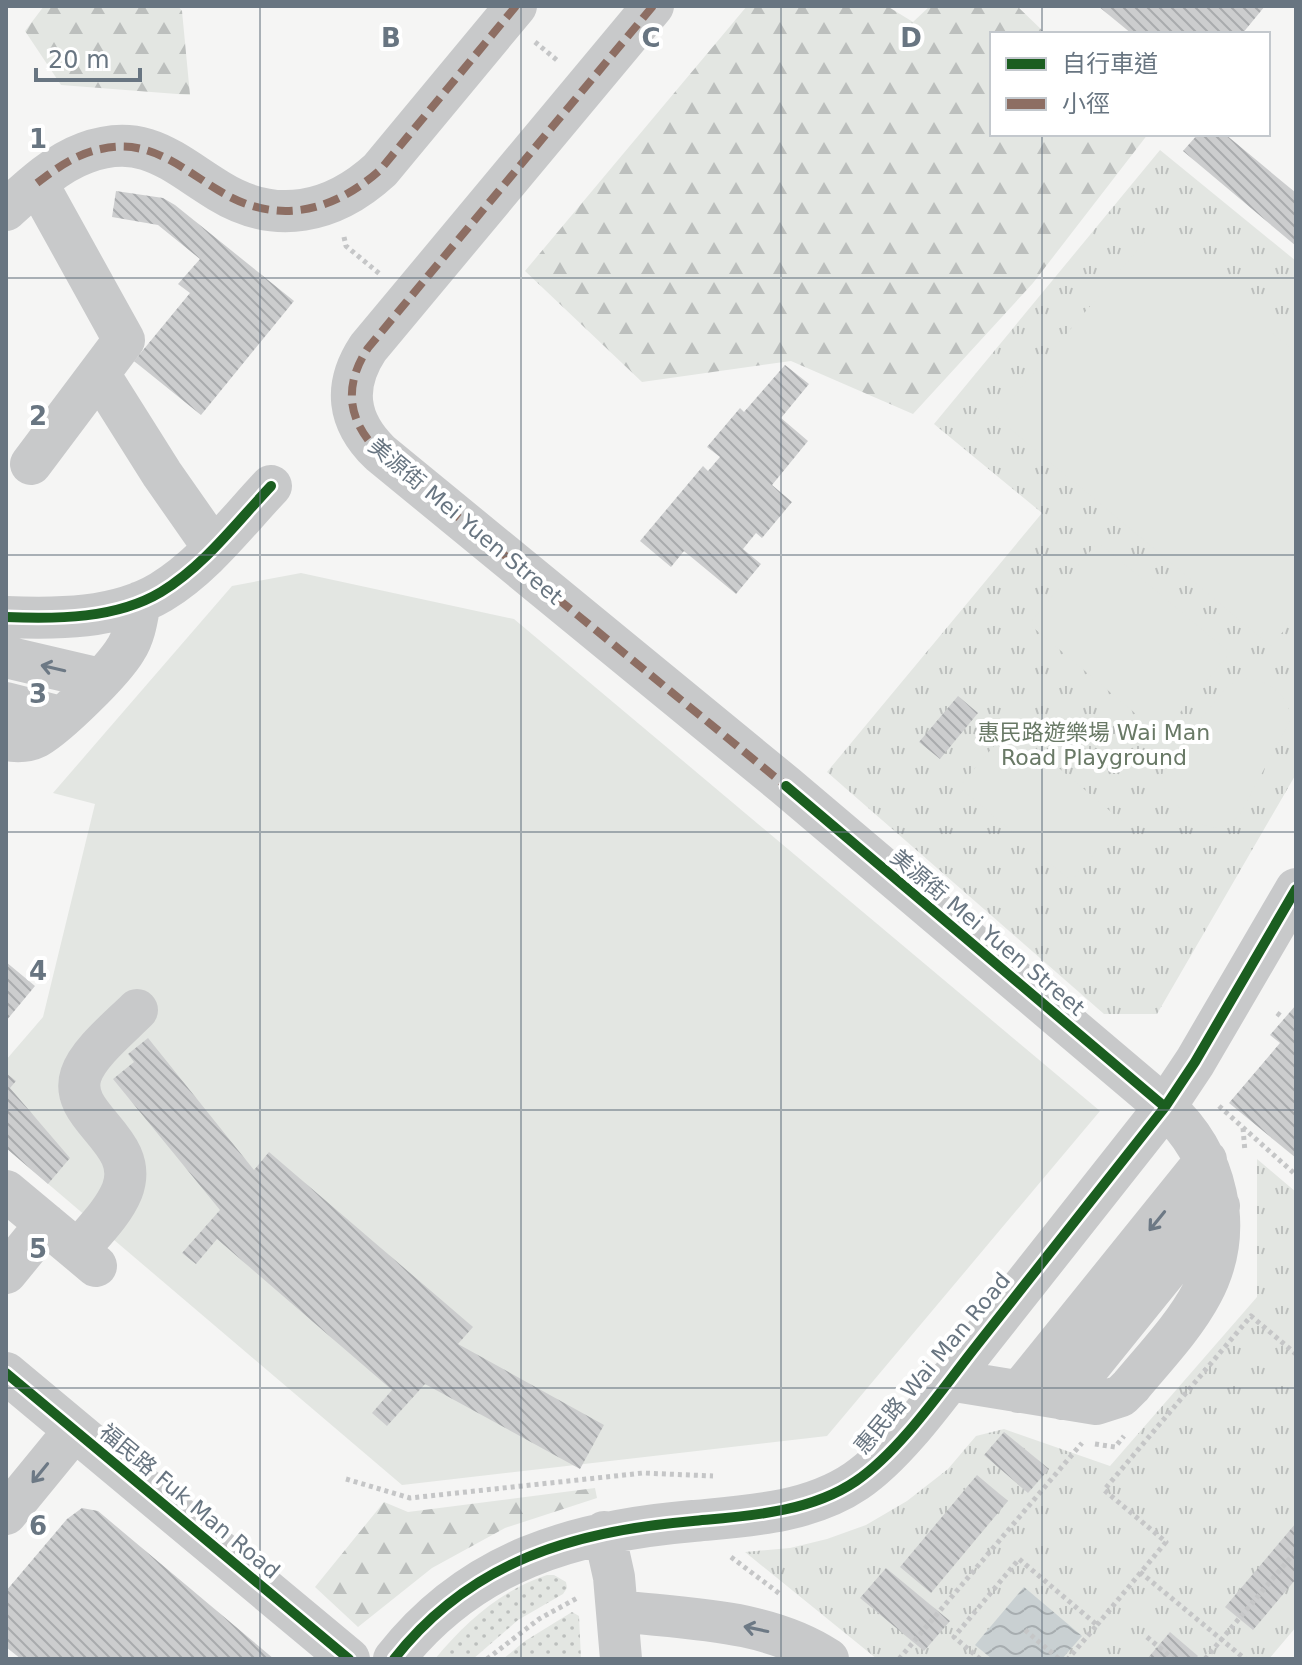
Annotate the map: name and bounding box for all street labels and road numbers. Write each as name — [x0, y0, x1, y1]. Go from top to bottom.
street label: 美源街 Mei Yuen Street — [364, 433, 568, 610]
street label: 美源街 Mei Yuen Street — [886, 844, 1090, 1021]
street label: 惠民路 Wai Man Road — [849, 1268, 1015, 1459]
street label: 福民路 Fuk Man Road — [95, 1419, 285, 1584]

